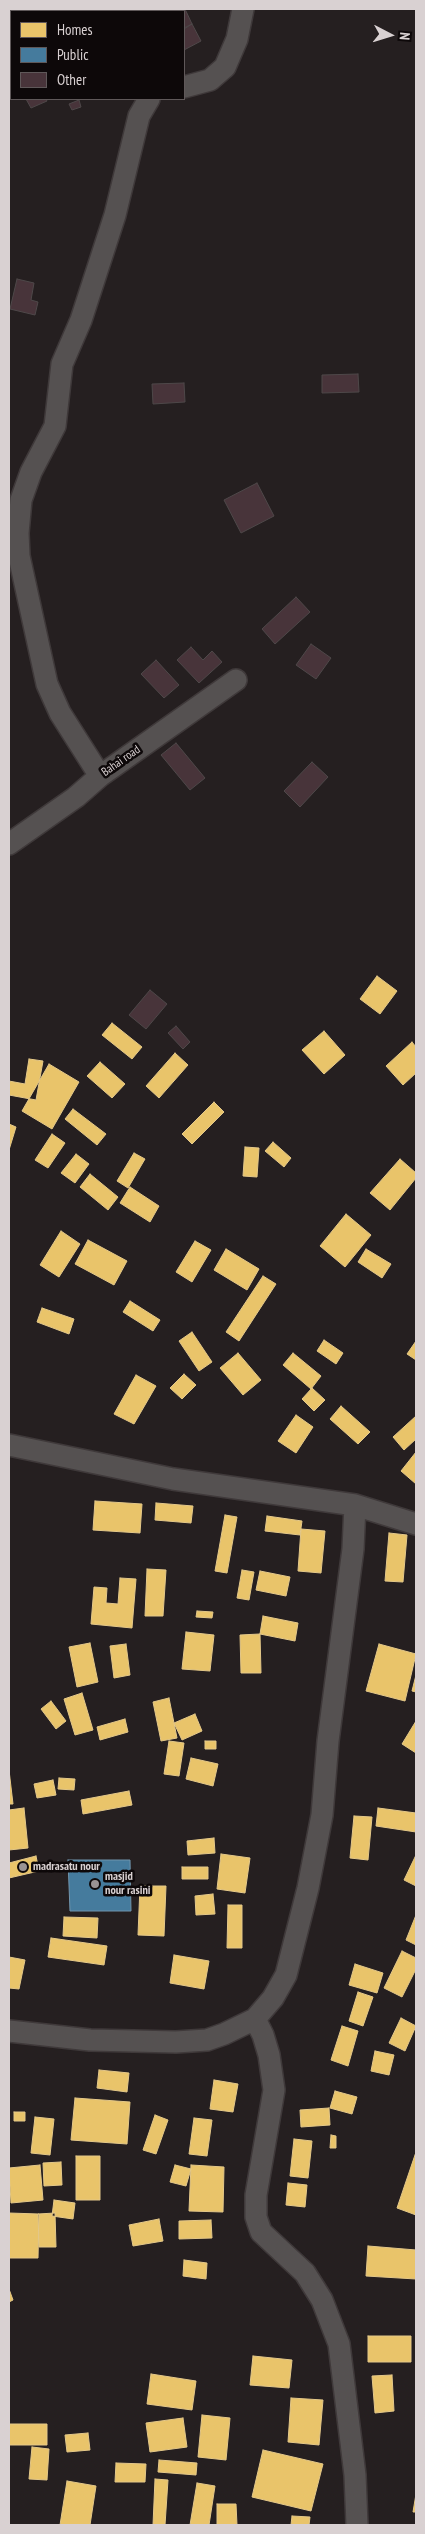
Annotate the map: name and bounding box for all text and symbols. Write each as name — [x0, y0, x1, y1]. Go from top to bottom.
legend — [10, 10, 185, 100]
north arrow — [365, 10, 415, 60]
text: Homes — [57, 20, 93, 39]
text: N — [396, 32, 414, 41]
text: Public — [57, 45, 88, 64]
text: Other — [57, 70, 86, 89]
street label: Bahai road — [99, 742, 143, 780]
place label: madrasatu nour — [33, 1860, 100, 1874]
marker: madrasatu nour — [17, 1861, 29, 1873]
place label: masjid nour rasini — [105, 1870, 151, 1898]
marker: masjid nour rasini — [89, 1878, 101, 1890]

